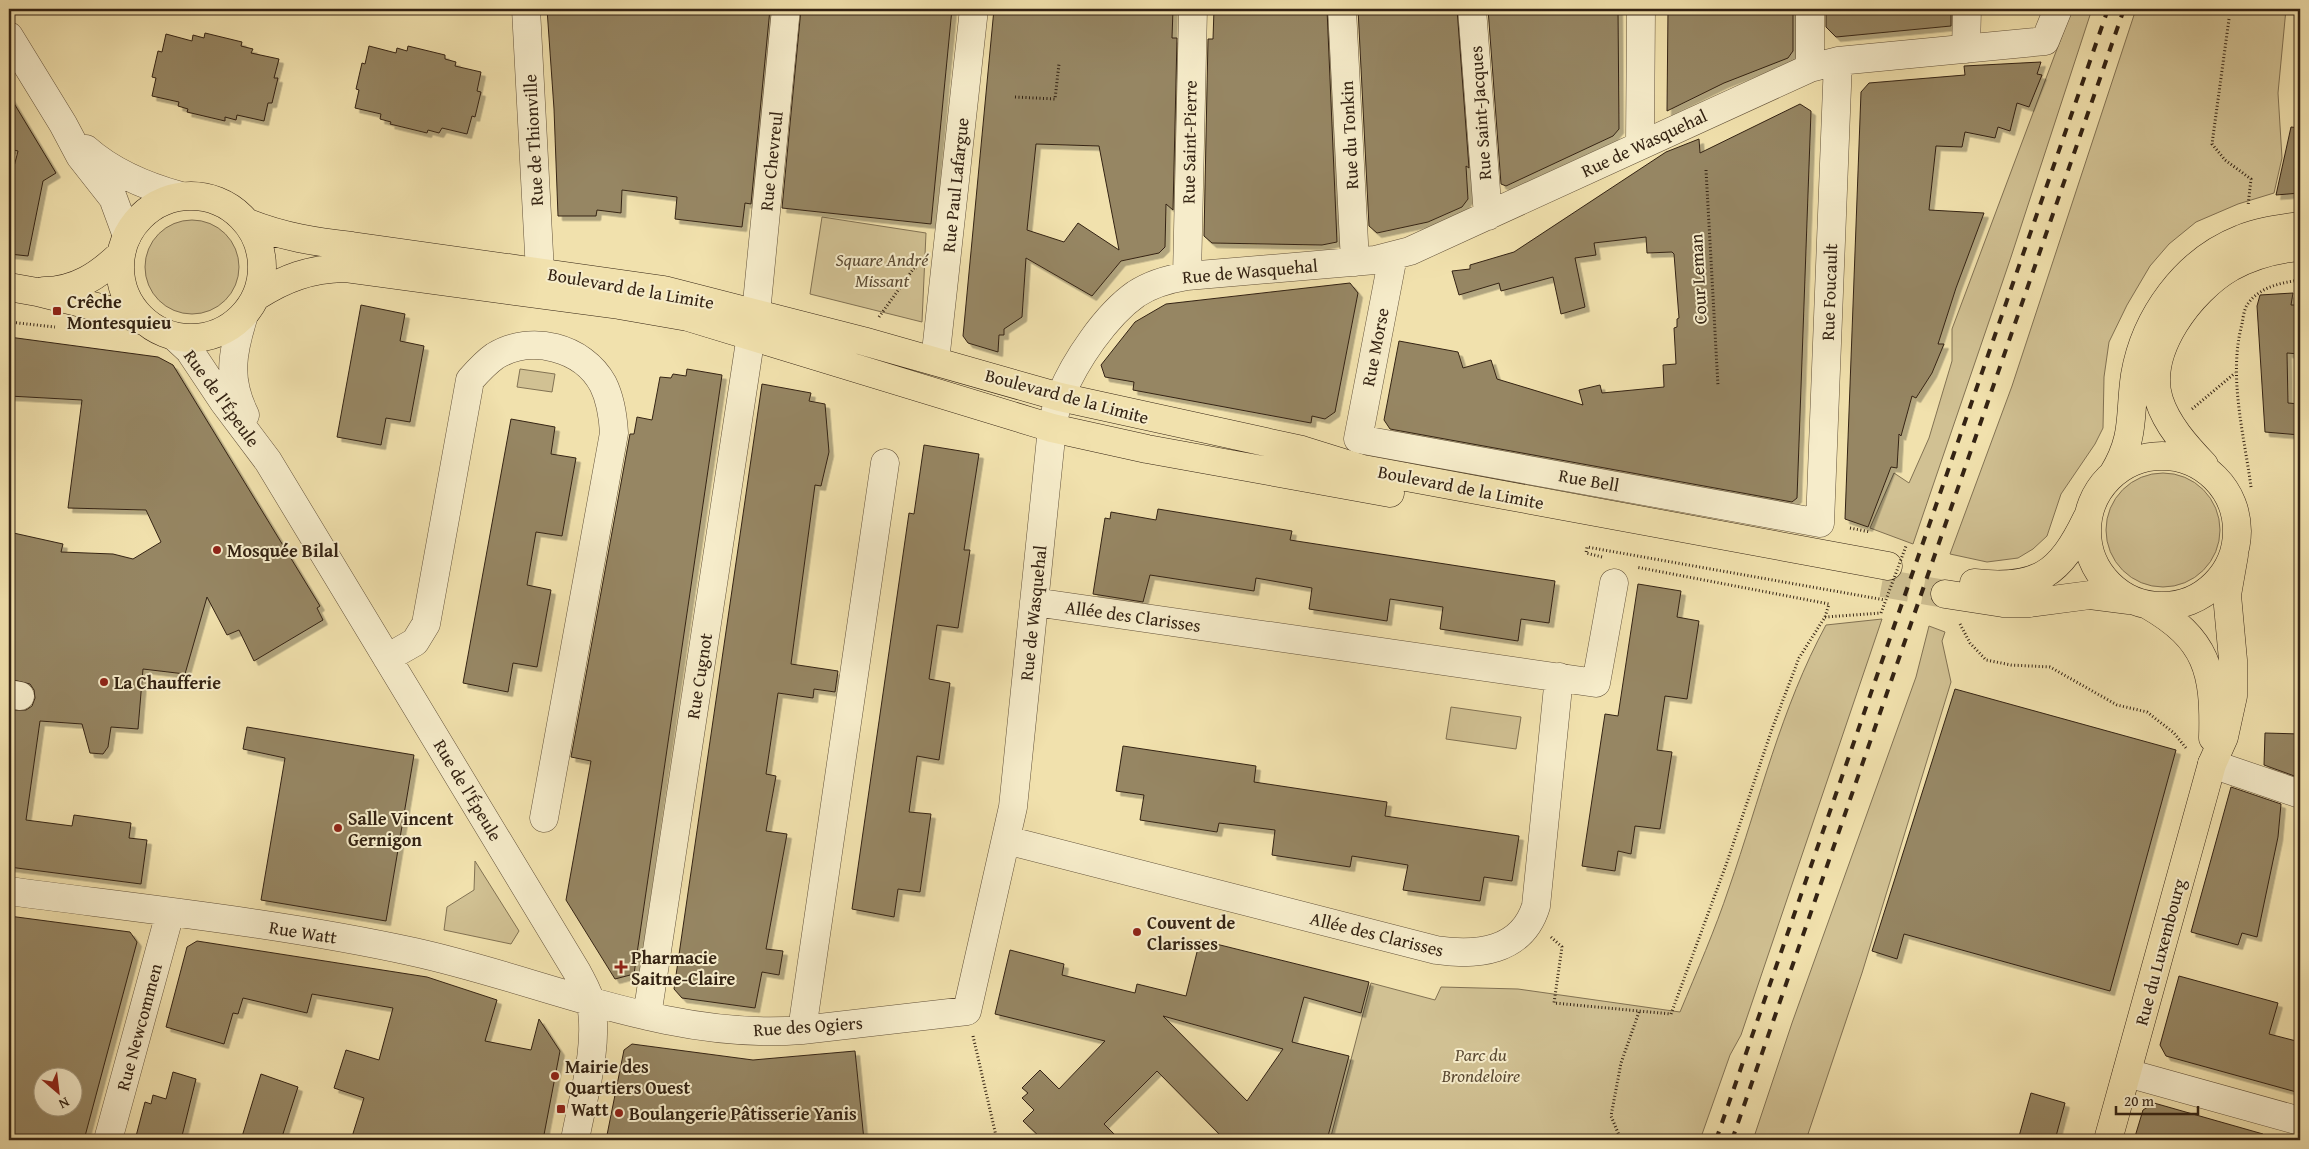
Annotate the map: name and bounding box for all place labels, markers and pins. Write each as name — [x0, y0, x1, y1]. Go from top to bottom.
place label: Crêche Montesquieu — [67, 288, 172, 336]
marker: Crêche Montesquieu — [51, 305, 63, 317]
place label: Mosquée Bilal — [227, 537, 339, 564]
marker: Mosquée Bilal — [211, 544, 223, 556]
place label: La Chaufferie — [114, 669, 221, 696]
marker: La Chaufferie — [98, 676, 110, 688]
place label: Salle Vincent Gernigon — [348, 805, 454, 853]
marker: Salle Vincent Gernigon — [332, 822, 344, 834]
place label: Couvent de Clarisses — [1147, 909, 1235, 957]
marker: Couvent de Clarisses — [1131, 926, 1143, 938]
place label: Pharmacie Saitne-Claire — [631, 944, 736, 992]
marker: Pharmacie Saitne-Claire — [615, 961, 627, 973]
place label: Mairie des Quartiers Ouest — [565, 1053, 691, 1101]
marker: Mairie des Quartiers Ouest — [549, 1070, 561, 1082]
place label: Watt — [571, 1096, 609, 1123]
place label: Boulangerie Pâtisserie Yanis — [629, 1100, 857, 1127]
marker: Watt — [555, 1103, 567, 1115]
marker: Boulangerie Pâtisserie Yanis — [613, 1107, 625, 1119]

